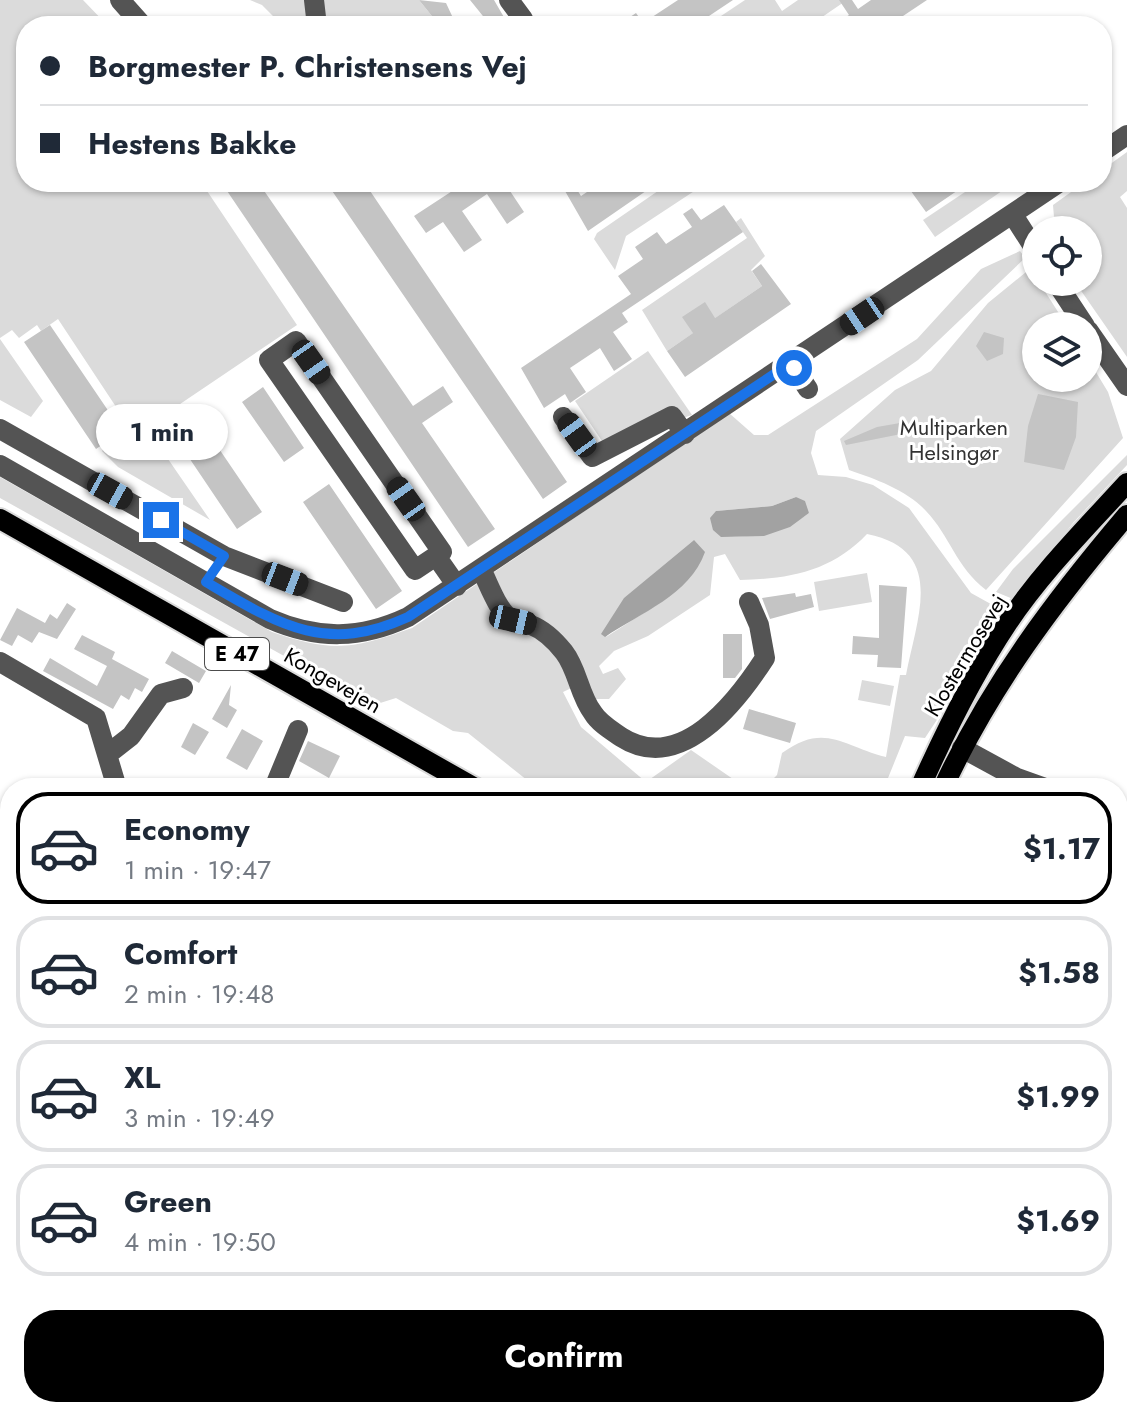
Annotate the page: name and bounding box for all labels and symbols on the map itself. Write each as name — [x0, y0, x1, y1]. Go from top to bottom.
car — [835, 293, 889, 339]
car — [287, 335, 335, 389]
route start — [776, 350, 812, 386]
callout: 1 min — [95, 404, 227, 460]
car — [553, 409, 601, 461]
park label: Multiparken Helsingør — [900, 411, 1008, 468]
car — [83, 469, 137, 513]
car — [382, 472, 430, 526]
route end — [143, 502, 179, 538]
car — [258, 559, 312, 599]
street label: Klostermosevej — [916, 588, 1014, 722]
car — [487, 603, 539, 637]
road number: E 47 — [205, 638, 269, 670]
street label: Kongevejen — [278, 639, 388, 721]

